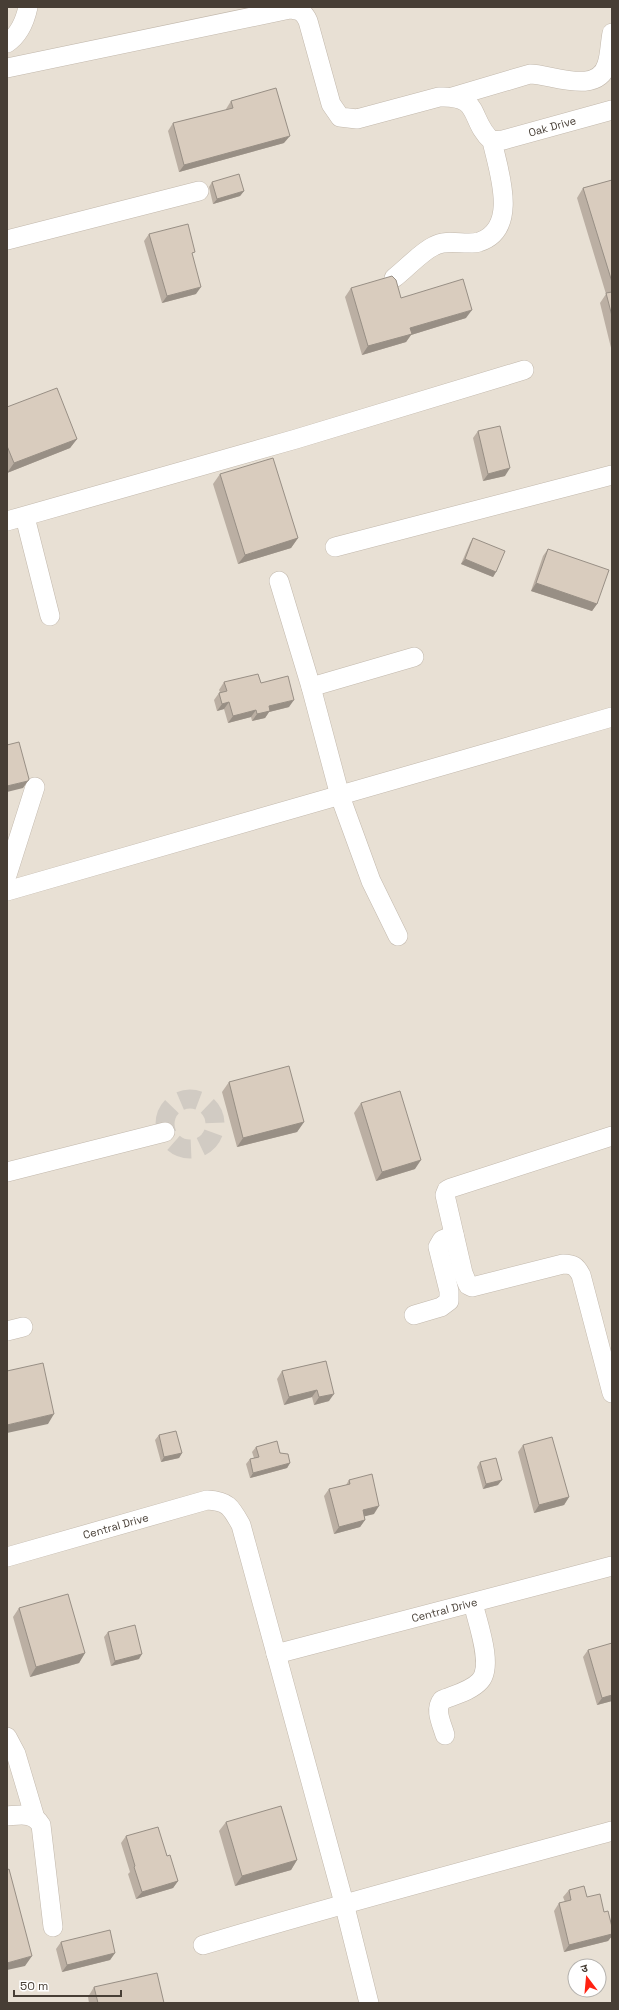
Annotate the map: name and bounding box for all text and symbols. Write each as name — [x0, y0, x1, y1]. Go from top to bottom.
street label: Oak Drive — [527, 113, 578, 140]
street label: Central Drive — [81, 1510, 150, 1542]
street label: Central Drive — [410, 1595, 479, 1625]
north arrow — [567, 1958, 607, 1998]
text: उ — [579, 1961, 590, 1976]
scale bar — [14, 1972, 121, 1998]
text: 50 m — [20, 1978, 48, 1994]

